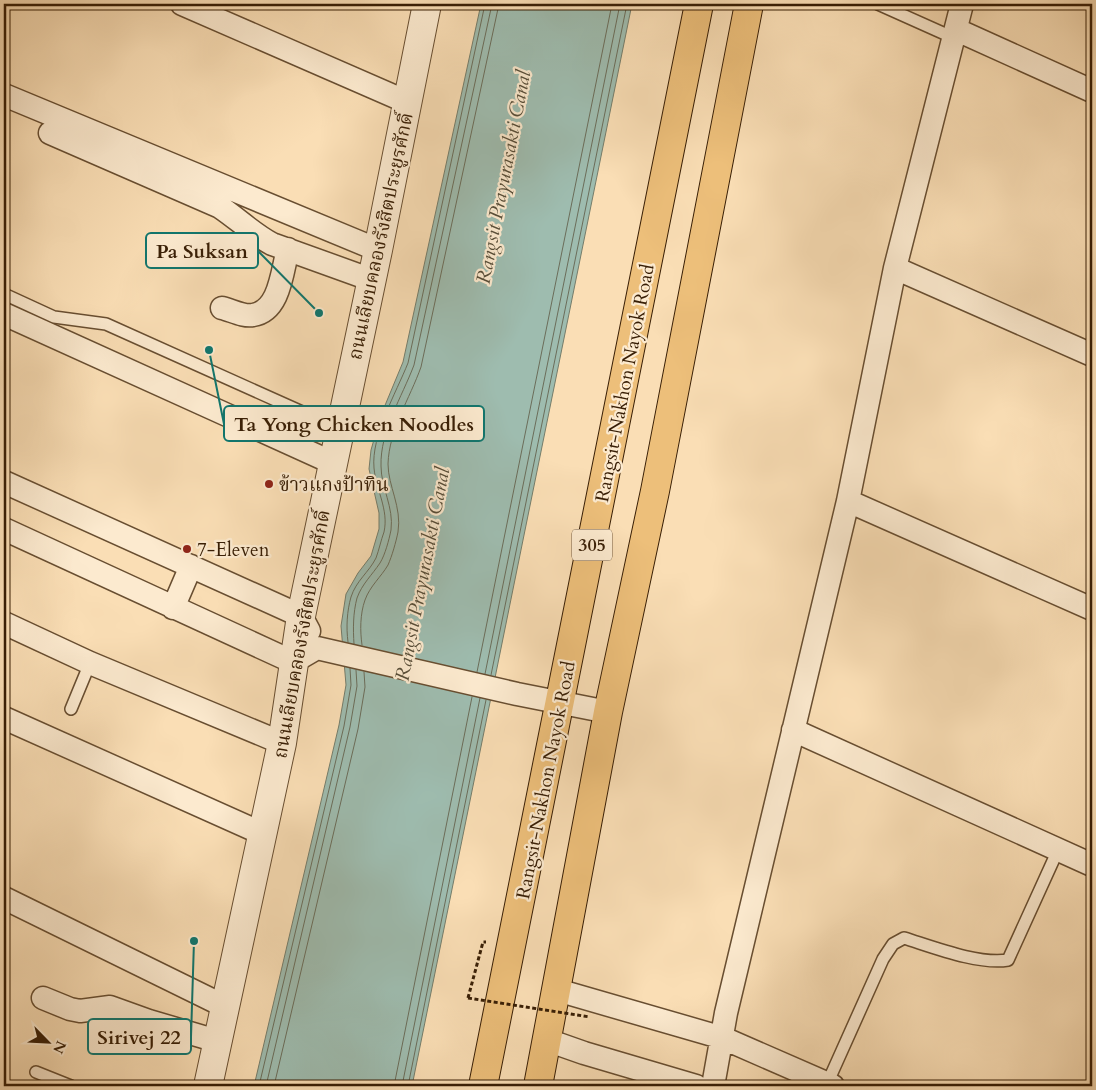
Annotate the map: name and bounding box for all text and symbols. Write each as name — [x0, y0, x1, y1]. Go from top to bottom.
water label: Rangsit Prayurasakti Canal — [470, 68, 538, 286]
street label: ถนนเลียบคลองรังสิตประยูรศักดิ์ — [340, 109, 420, 362]
callout: Pa Suksan — [146, 233, 258, 268]
text: Pa Suksan — [156, 238, 248, 265]
street label: Rangsit-Nakhon Nayok Road — [589, 262, 661, 504]
callout: Ta Yong Chicken Noodles — [224, 406, 484, 441]
text: Ta Yong Chicken Noodles — [234, 411, 474, 438]
water label: Rangsit Prayurasakti Canal — [389, 465, 457, 683]
place label: ข้าวแกงป้าทิน — [279, 472, 389, 498]
marker: ข้าวแกงป้าทิน — [263, 478, 275, 490]
street label: ถนนเลียบคลองรังสิตประยูรศักดิ์ — [266, 506, 337, 761]
road number: 305 — [572, 530, 612, 560]
place label: 7-Eleven — [197, 537, 270, 563]
marker: 7-Eleven — [181, 543, 193, 555]
street label: Rangsit-Nakhon Nayok Road — [510, 659, 582, 901]
north arrow — [22, 1018, 72, 1068]
callout: Sirivej 22 — [88, 1019, 191, 1054]
text: Sirivej 22 — [97, 1024, 181, 1051]
text: N — [48, 1038, 71, 1057]

